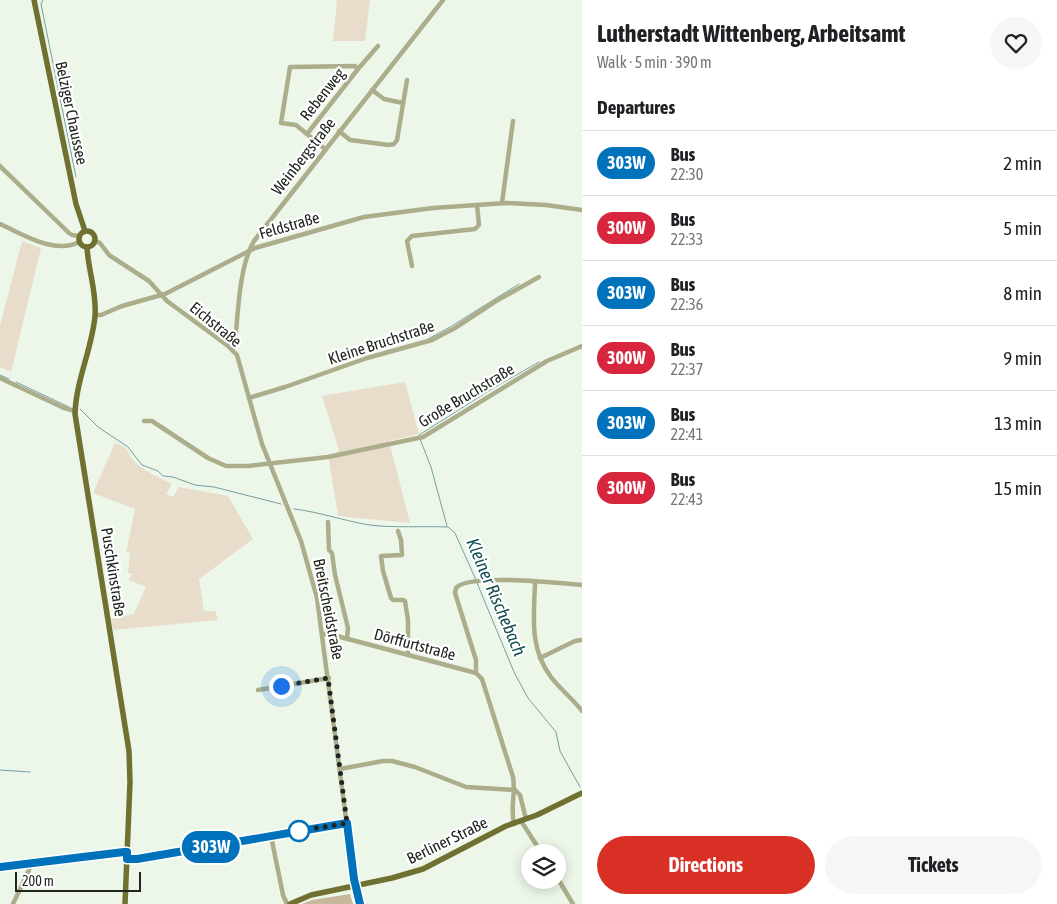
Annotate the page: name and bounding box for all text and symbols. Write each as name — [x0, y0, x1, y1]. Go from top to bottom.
button: heart — [990, 17, 1042, 69]
text: Lutherstadt Wittenberg, Arbeitsamt — [597, 20, 905, 47]
text: Walk · 5 min · 390 m — [597, 53, 711, 71]
street label: Belziger Chaussee — [51, 60, 92, 167]
street label: Rebenweg — [296, 64, 349, 124]
text: Departures — [597, 96, 675, 118]
street label: Weinbergstraße — [267, 114, 339, 199]
text: Bus — [670, 143, 695, 165]
text: 303W — [607, 152, 645, 173]
text: 2 min — [1003, 152, 1042, 174]
text: 22:30 — [670, 165, 703, 183]
street label: Feldstraße — [257, 208, 321, 242]
text: Bus — [670, 208, 695, 230]
text: 300W — [607, 217, 645, 238]
text: 5 min — [1003, 217, 1042, 239]
text: 22:33 — [670, 230, 703, 248]
text: Bus — [670, 273, 695, 295]
text: 303W — [607, 282, 645, 303]
text: 8 min — [1003, 282, 1042, 304]
text: 22:36 — [670, 295, 703, 313]
street label: Eichstraße — [187, 298, 245, 350]
street label: Kleine Bruchstraße — [326, 316, 436, 368]
text: Bus — [670, 338, 695, 360]
text: 300W — [607, 347, 645, 368]
text: 9 min — [1003, 347, 1042, 369]
street label: Große Bruchstraße — [415, 359, 517, 431]
text: 22:37 — [670, 360, 703, 378]
text: Bus — [670, 403, 695, 425]
text: 303W — [607, 412, 645, 433]
text: 13 min — [994, 412, 1042, 434]
text: 22:41 — [670, 425, 703, 443]
text: Bus — [670, 468, 695, 490]
text: 300W — [607, 477, 645, 498]
text: 15 min — [994, 477, 1042, 499]
text: 22:43 — [670, 490, 703, 508]
street label: Puschkinstraße — [98, 526, 130, 618]
water label: Kleiner Rischebach — [462, 535, 531, 659]
street label: Breitscheidstraße — [310, 557, 348, 661]
street label: Dörffurtstraße — [372, 625, 458, 663]
your location — [269, 674, 294, 699]
street label: Berliner Straße — [404, 813, 490, 867]
unlabelled marker — [288, 820, 310, 842]
line badge: 303W — [176, 831, 246, 863]
text: 303W — [192, 836, 230, 857]
button: Directions — [597, 836, 815, 894]
button: Tickets — [825, 836, 1042, 894]
map controls — [521, 844, 566, 889]
button: layers — [521, 844, 566, 889]
scale bar — [15, 869, 141, 892]
text: 200 m — [22, 873, 54, 889]

